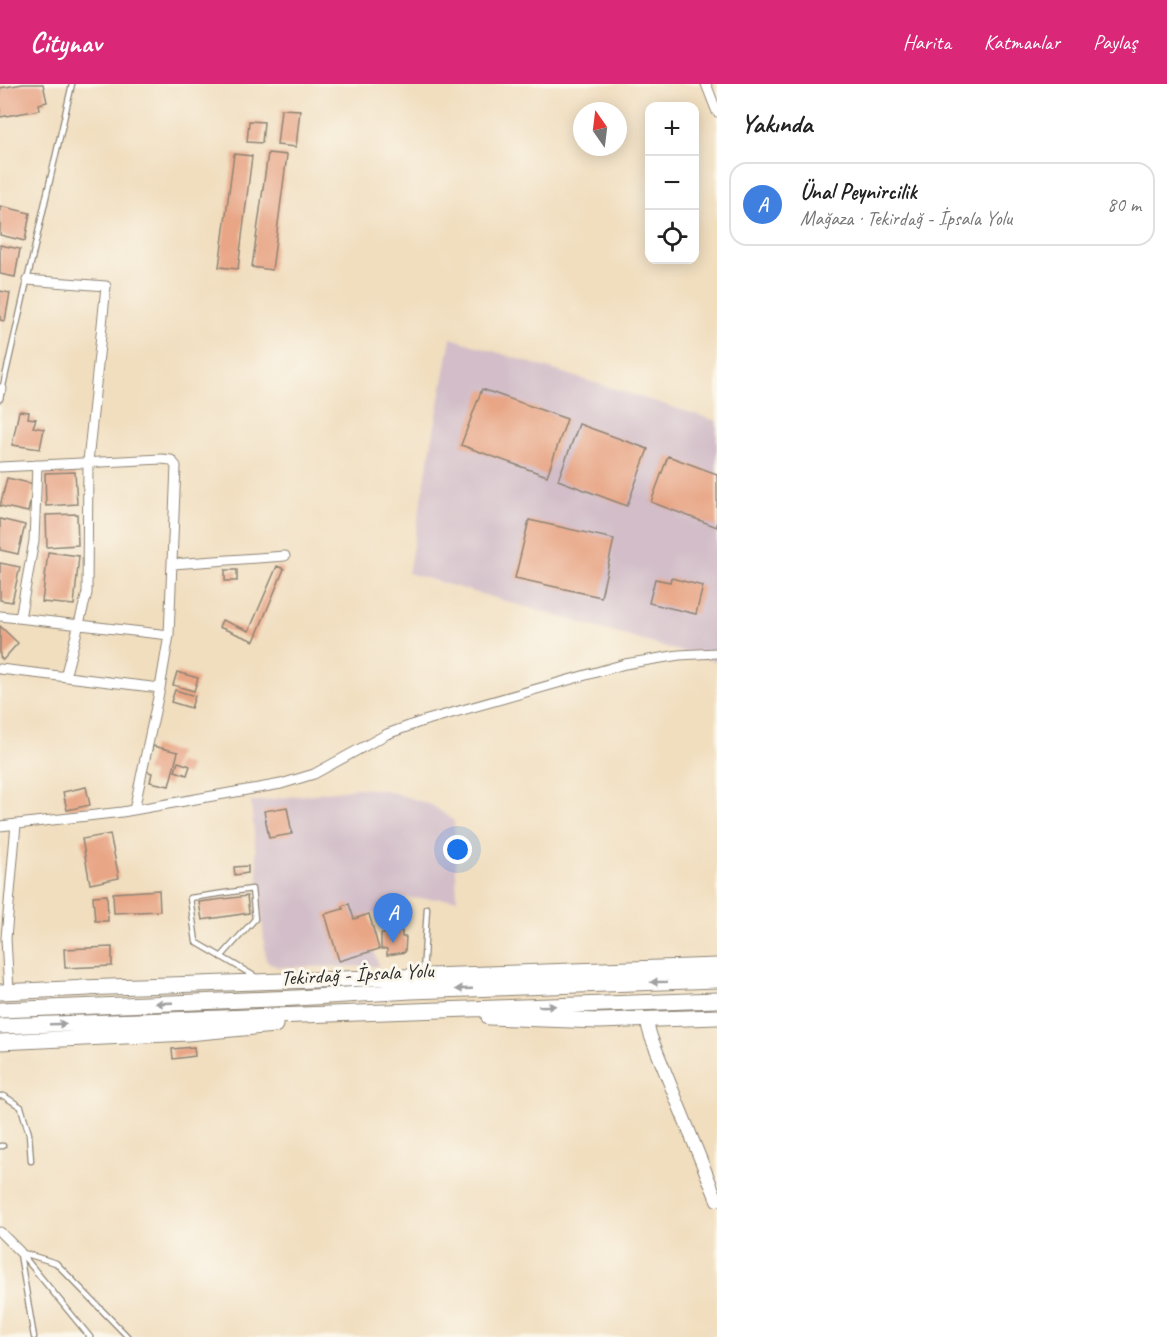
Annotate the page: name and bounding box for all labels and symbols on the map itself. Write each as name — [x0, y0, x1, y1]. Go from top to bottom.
north arrow — [573, 102, 627, 156]
your location — [443, 835, 472, 864]
pin: A — [374, 894, 412, 943]
street label: Tekirdağ - İpsala Yolu — [280, 957, 435, 991]
one-way arrow — [649, 977, 668, 986]
one-way arrow — [454, 985, 473, 994]
one-way arrow — [155, 999, 174, 1008]
one-way arrow — [538, 1002, 557, 1011]
one-way arrow — [49, 1019, 68, 1028]

